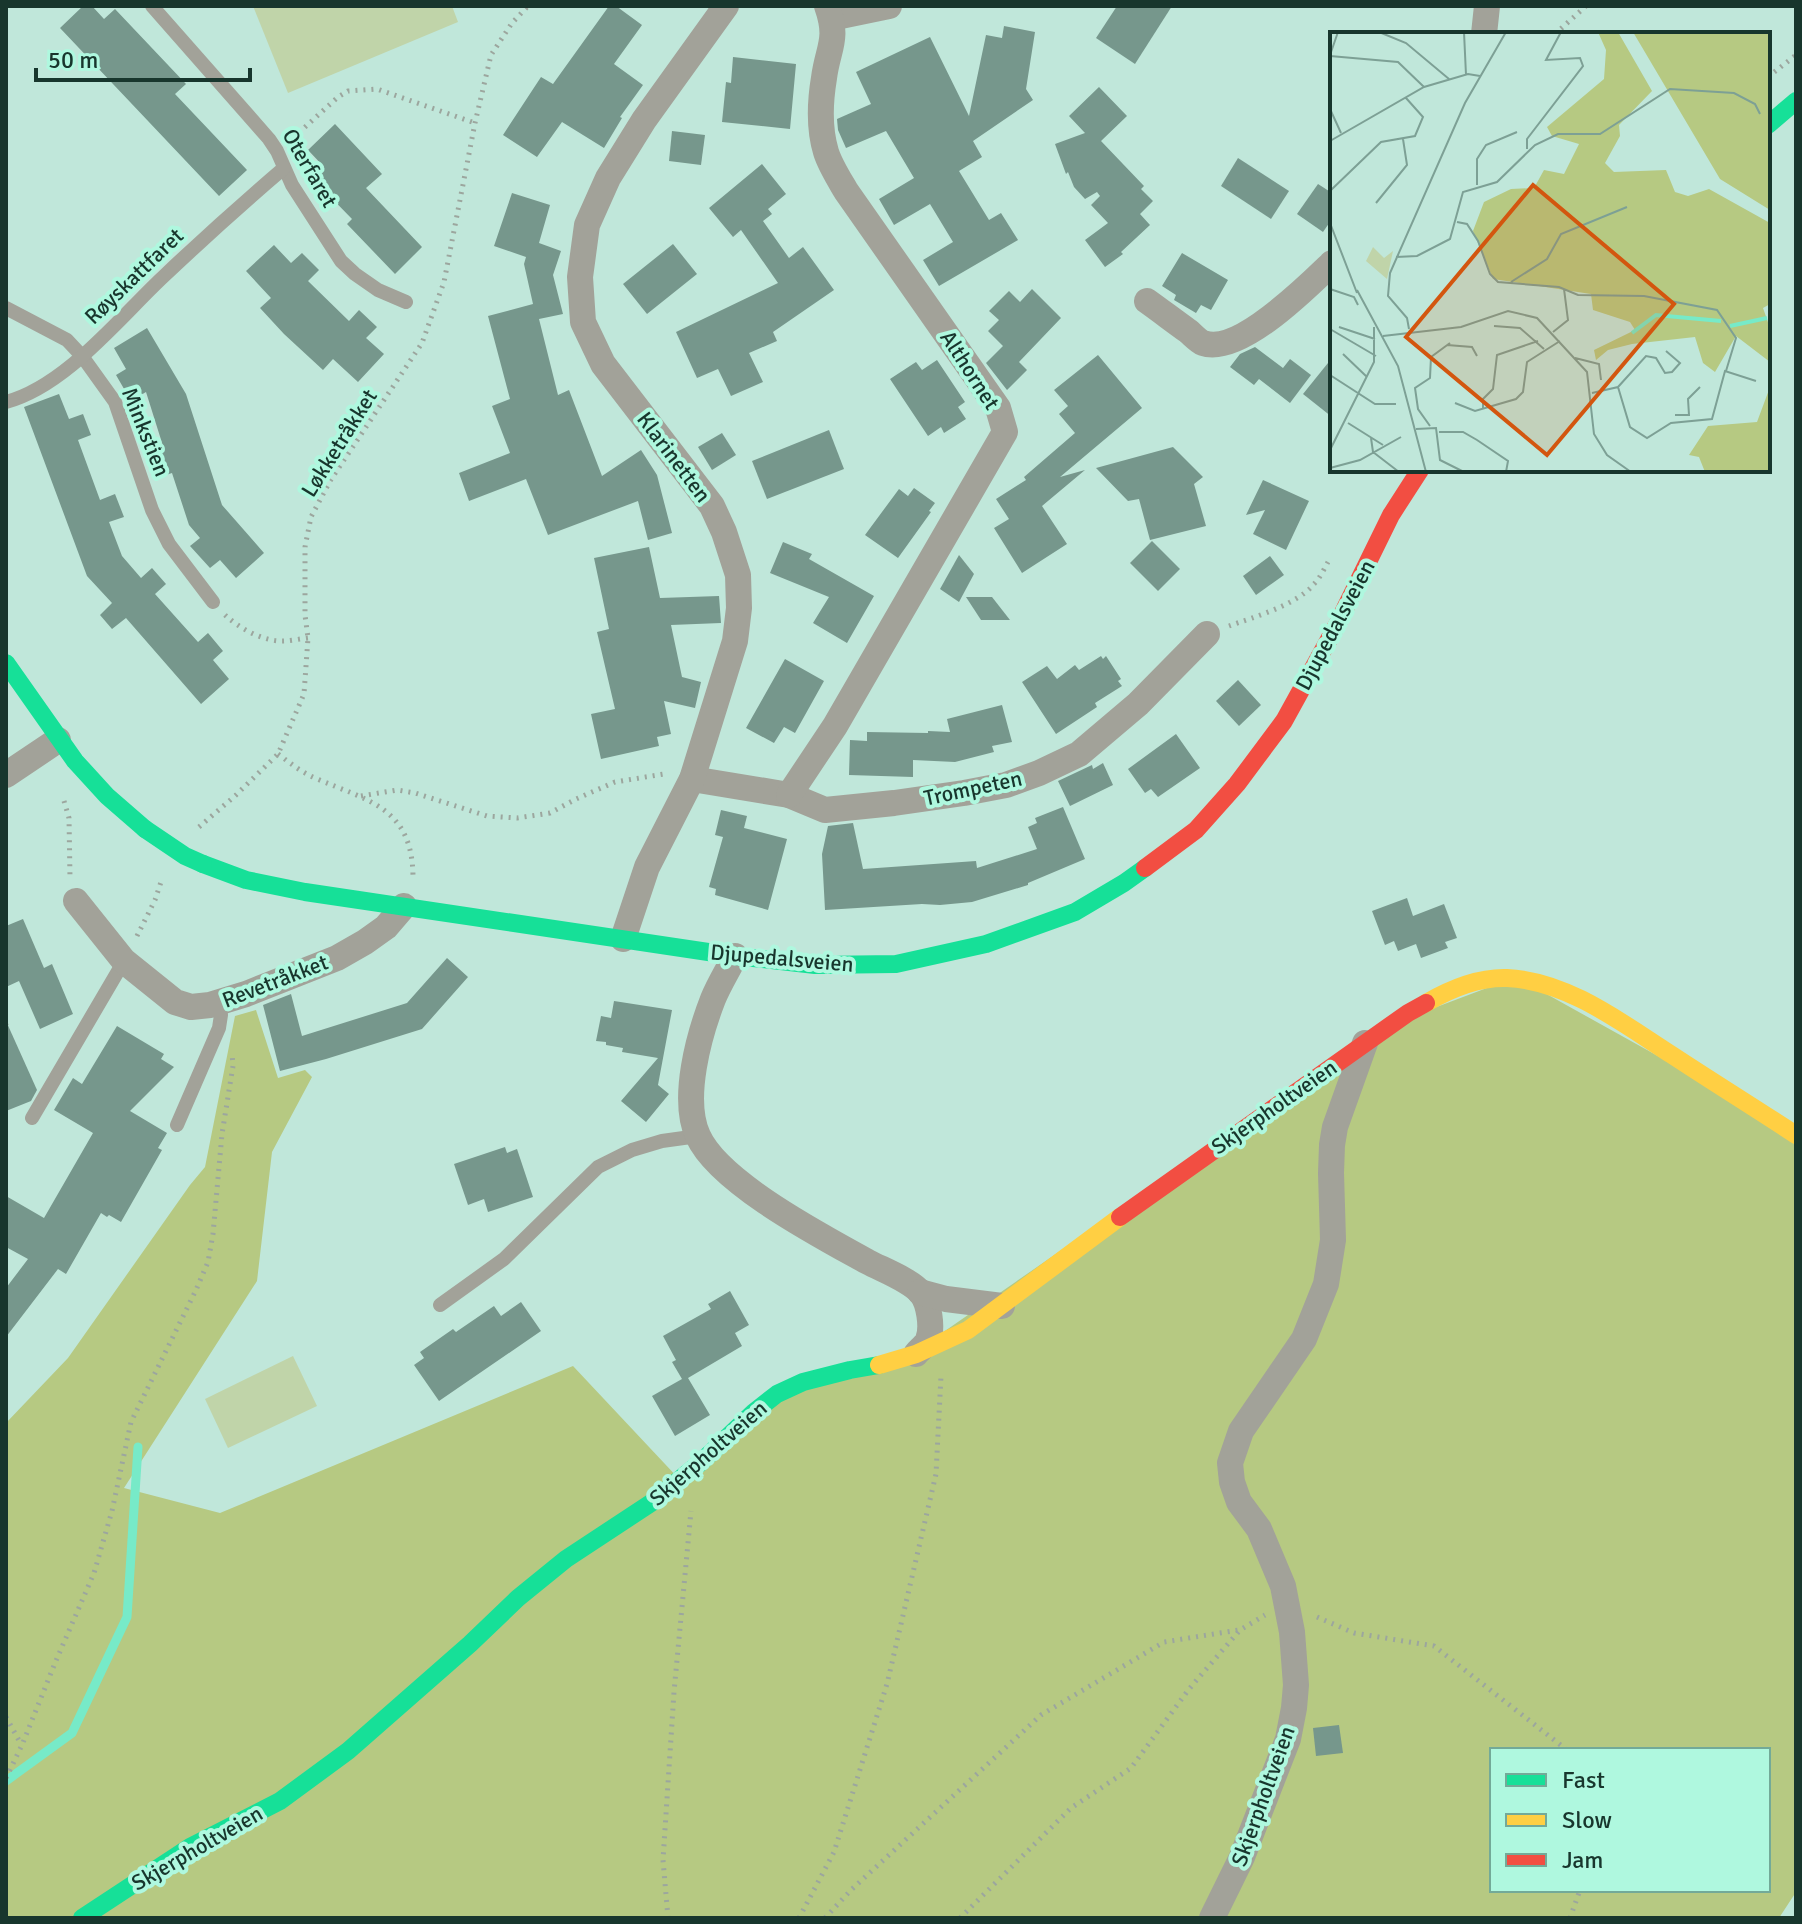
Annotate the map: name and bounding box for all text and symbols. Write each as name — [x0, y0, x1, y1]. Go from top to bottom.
scale bar — [36, 32, 250, 82]
inset map — [1330, 32, 1770, 472]
text: 50 m — [48, 45, 98, 75]
street label: Oterfaret — [277, 124, 344, 213]
street label: Røyskattfaret — [79, 222, 189, 330]
street label: Althornet — [934, 325, 1006, 415]
street label: Minkstien — [116, 384, 176, 480]
street label: Løkketråkket — [295, 384, 383, 502]
street label: Klarinetten — [631, 406, 717, 508]
street label: Djupedalsveien — [1289, 555, 1381, 695]
street label: Trompeten — [921, 764, 1025, 812]
street label: Djupedalsveien — [709, 938, 855, 978]
street label: Revetråkket — [218, 948, 332, 1014]
street label: Skjerpholtveien — [1206, 1054, 1342, 1160]
street label: Skjerpholtveien — [644, 1395, 772, 1511]
street label: Skjerpholtveien — [1225, 1722, 1301, 1870]
legend — [1490, 1748, 1770, 1892]
text: Fast — [1562, 1765, 1605, 1795]
street label: Skjerpholtveien — [127, 1800, 267, 1896]
text: Slow — [1562, 1805, 1612, 1835]
text: Jam — [1562, 1845, 1603, 1875]

